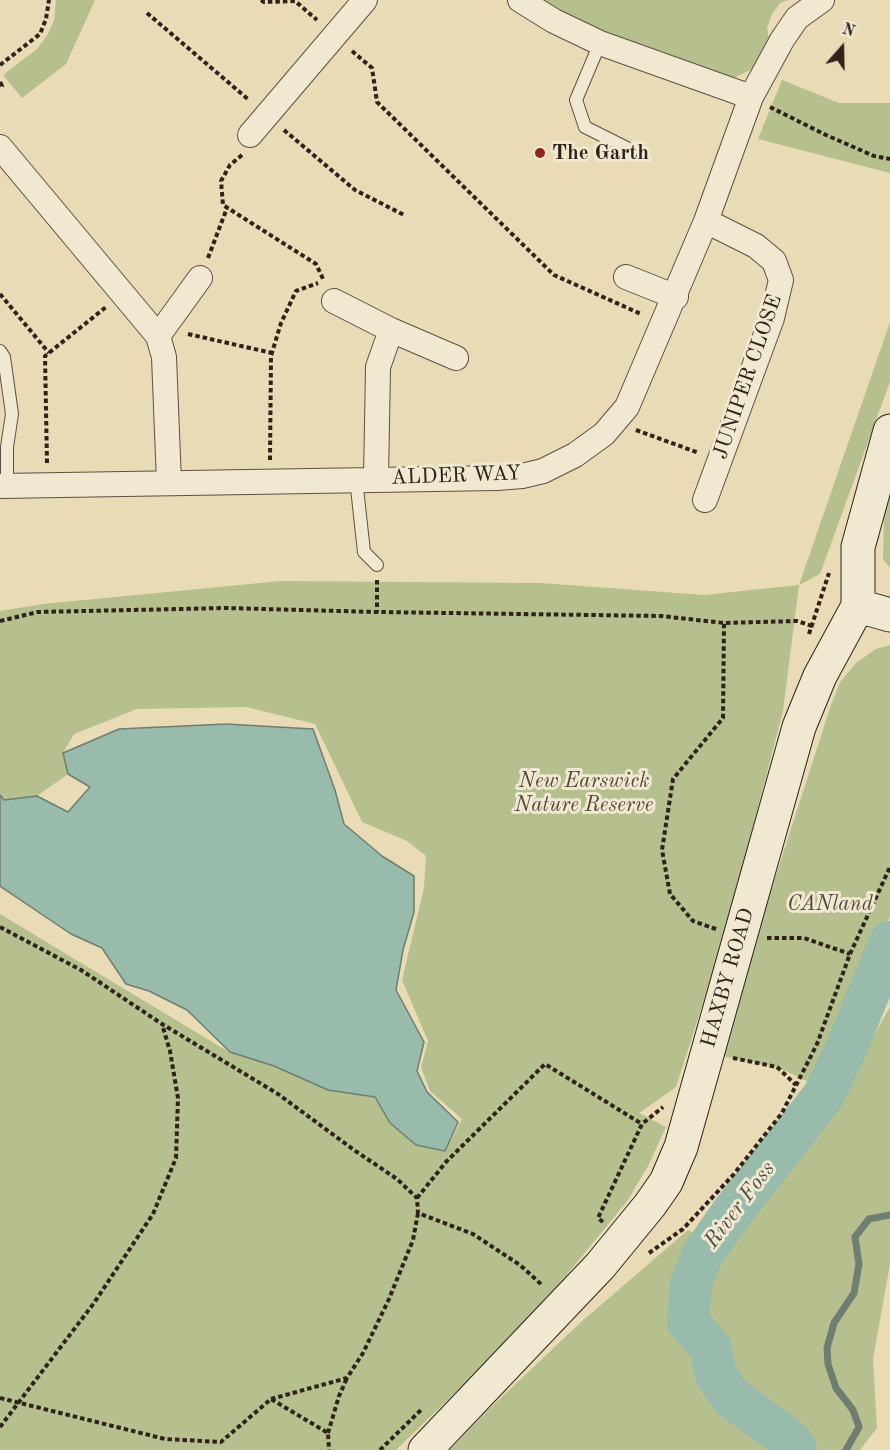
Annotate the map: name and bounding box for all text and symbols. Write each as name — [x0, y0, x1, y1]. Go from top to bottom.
north arrow — [812, 18, 872, 78]
text: N — [840, 21, 857, 41]
place label: The Garth — [552, 140, 649, 166]
marker: The Garth — [533, 146, 547, 160]
street label: JUNIPER CLOSE — [708, 291, 788, 463]
street label: ALDER WAY — [391, 461, 521, 491]
park label: New Earswick Nature Reserve — [515, 768, 653, 818]
park label: CANland — [787, 891, 873, 917]
street label: HAXBY ROAD — [696, 905, 760, 1051]
water label: River Foss — [699, 1156, 781, 1254]

